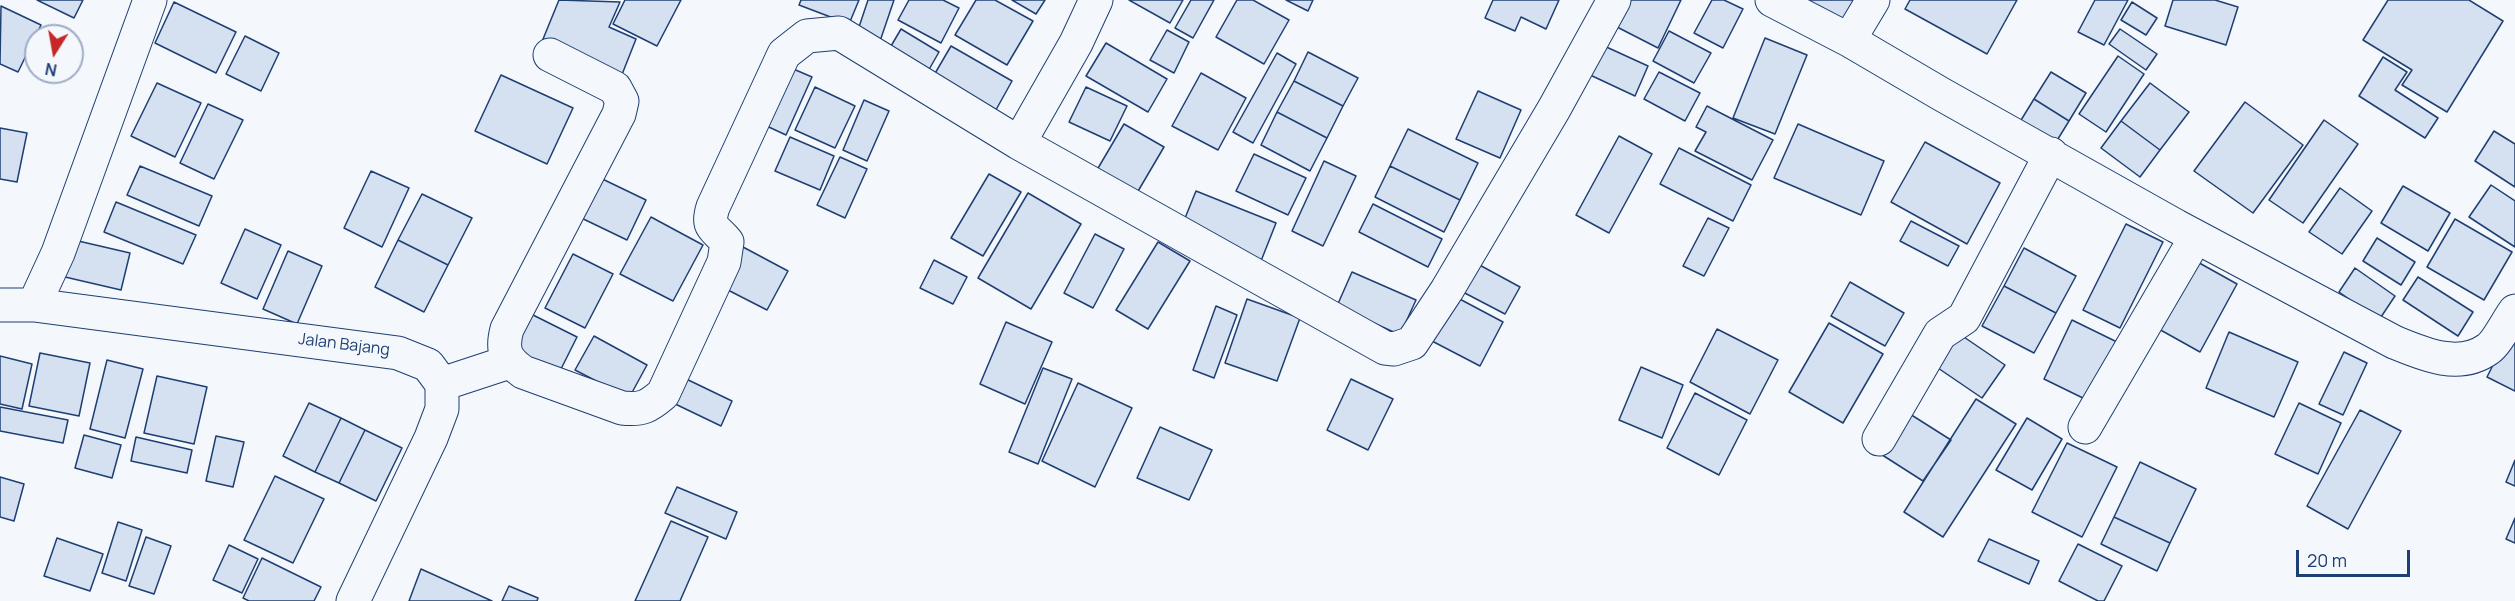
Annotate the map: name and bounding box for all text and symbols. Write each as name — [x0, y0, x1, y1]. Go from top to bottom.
north arrow — [24, 24, 84, 84]
text: N — [43, 58, 59, 82]
street label: Jalan Bajang — [297, 330, 391, 360]
scale bar — [2299, 538, 2413, 576]
text: 20 m — [2307, 548, 2347, 572]

